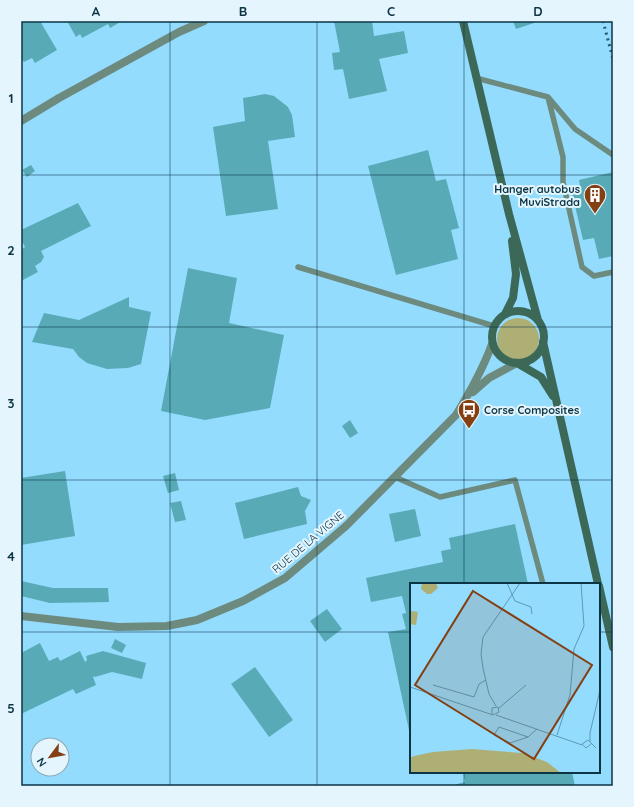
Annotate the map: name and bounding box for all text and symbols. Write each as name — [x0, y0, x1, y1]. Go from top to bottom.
text: A — [92, 3, 101, 19]
text: B — [239, 3, 247, 19]
text: C — [387, 3, 395, 19]
text: D — [533, 3, 543, 19]
text: 1 — [8, 90, 14, 106]
place label: Hanger autobus MuviStrada — [494, 182, 580, 209]
building icon: Hanger autobus MuviStrada — [582, 182, 608, 215]
text: 2 — [7, 242, 15, 258]
text: 3 — [8, 395, 15, 411]
bus stop icon: Corse Composites — [456, 397, 482, 430]
place label: Corse Composites — [484, 403, 579, 417]
street label: RUE DE LA VIGNE — [269, 508, 347, 576]
text: 4 — [7, 548, 15, 564]
inset map — [410, 583, 600, 773]
text: 5 — [7, 700, 15, 716]
north arrow — [30, 737, 70, 777]
text: N — [33, 755, 50, 769]

